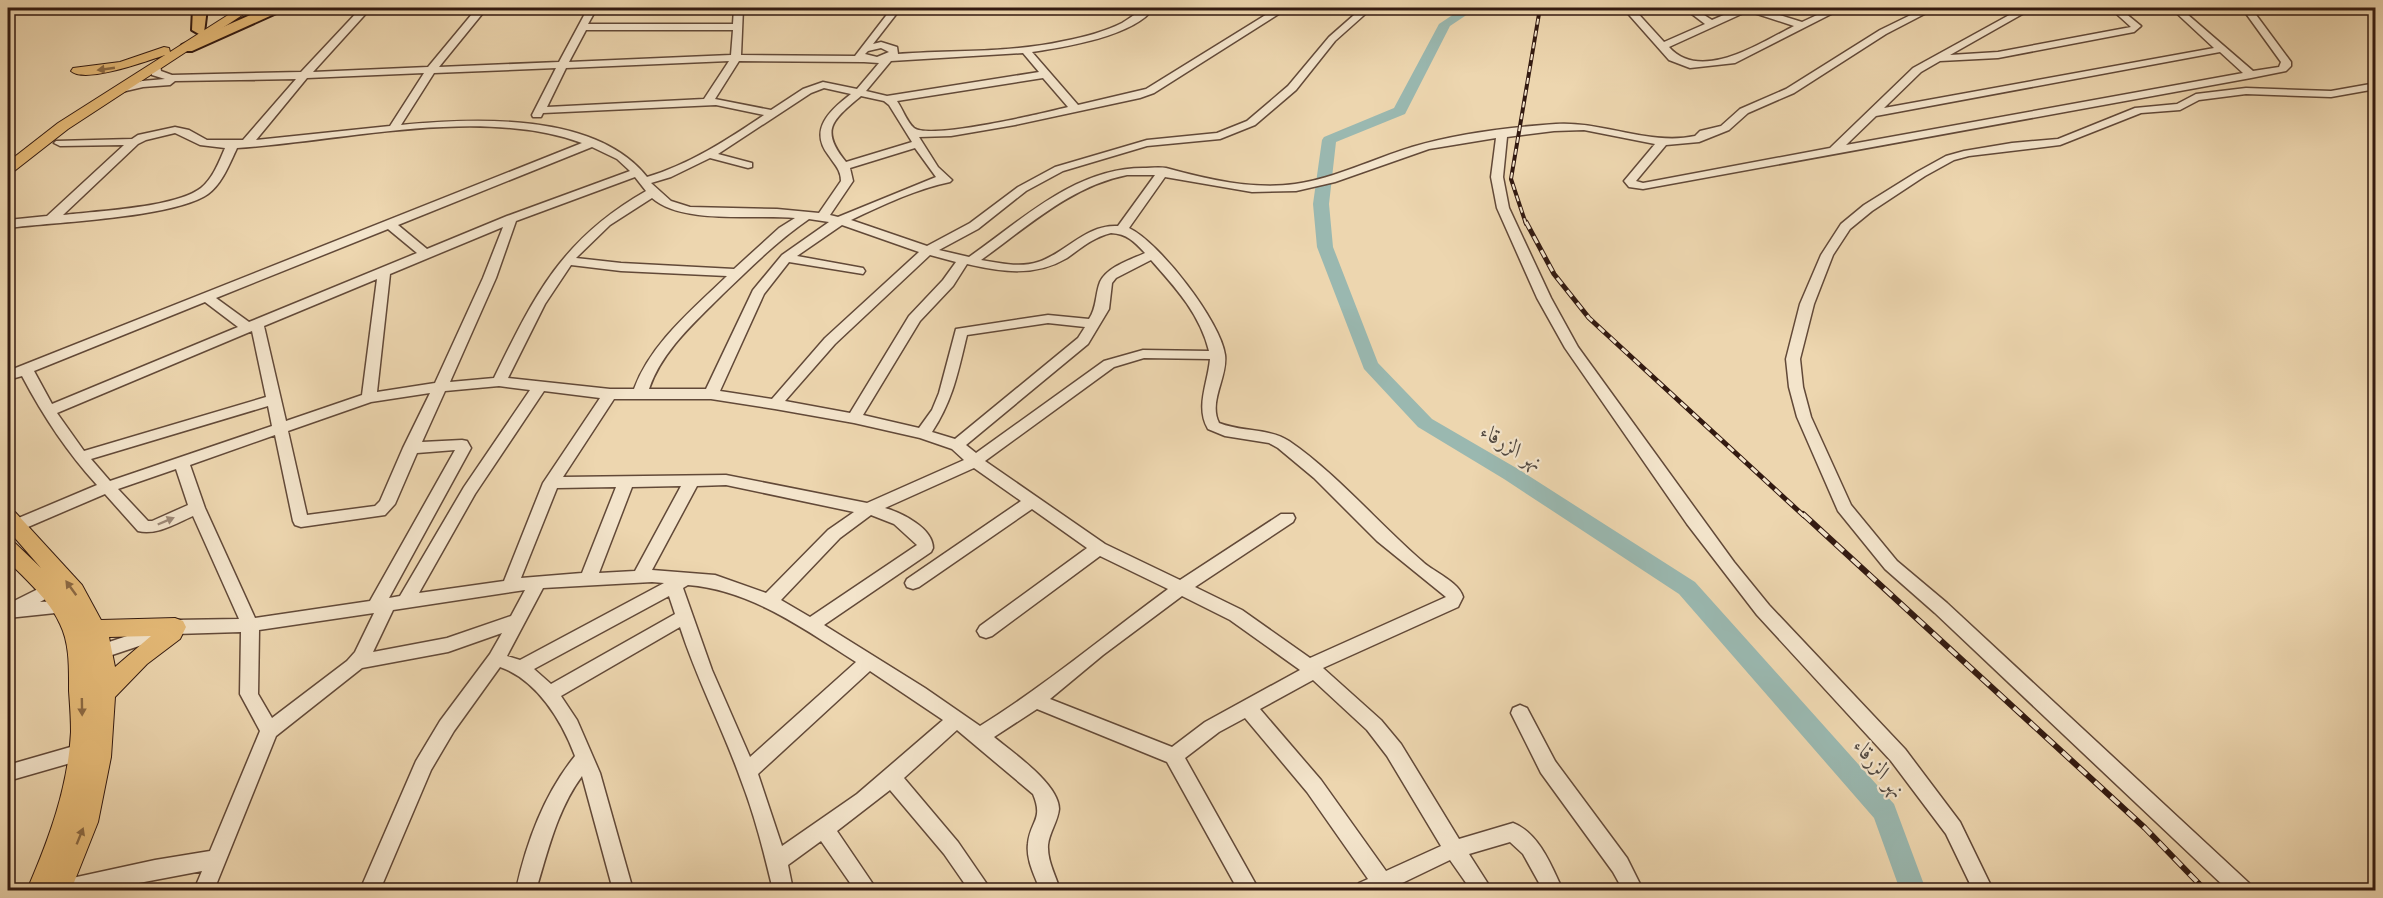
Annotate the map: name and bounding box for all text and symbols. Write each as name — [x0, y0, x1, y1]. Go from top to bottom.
one-way arrow — [96, 64, 115, 73]
water label: نهر الزرقاء — [1473, 417, 1549, 481]
one-way arrow — [157, 516, 175, 526]
one-way arrow — [65, 581, 77, 597]
one-way arrow — [77, 698, 87, 717]
water label: نهر الزرقاء — [1844, 733, 1912, 807]
one-way arrow — [76, 827, 85, 845]

